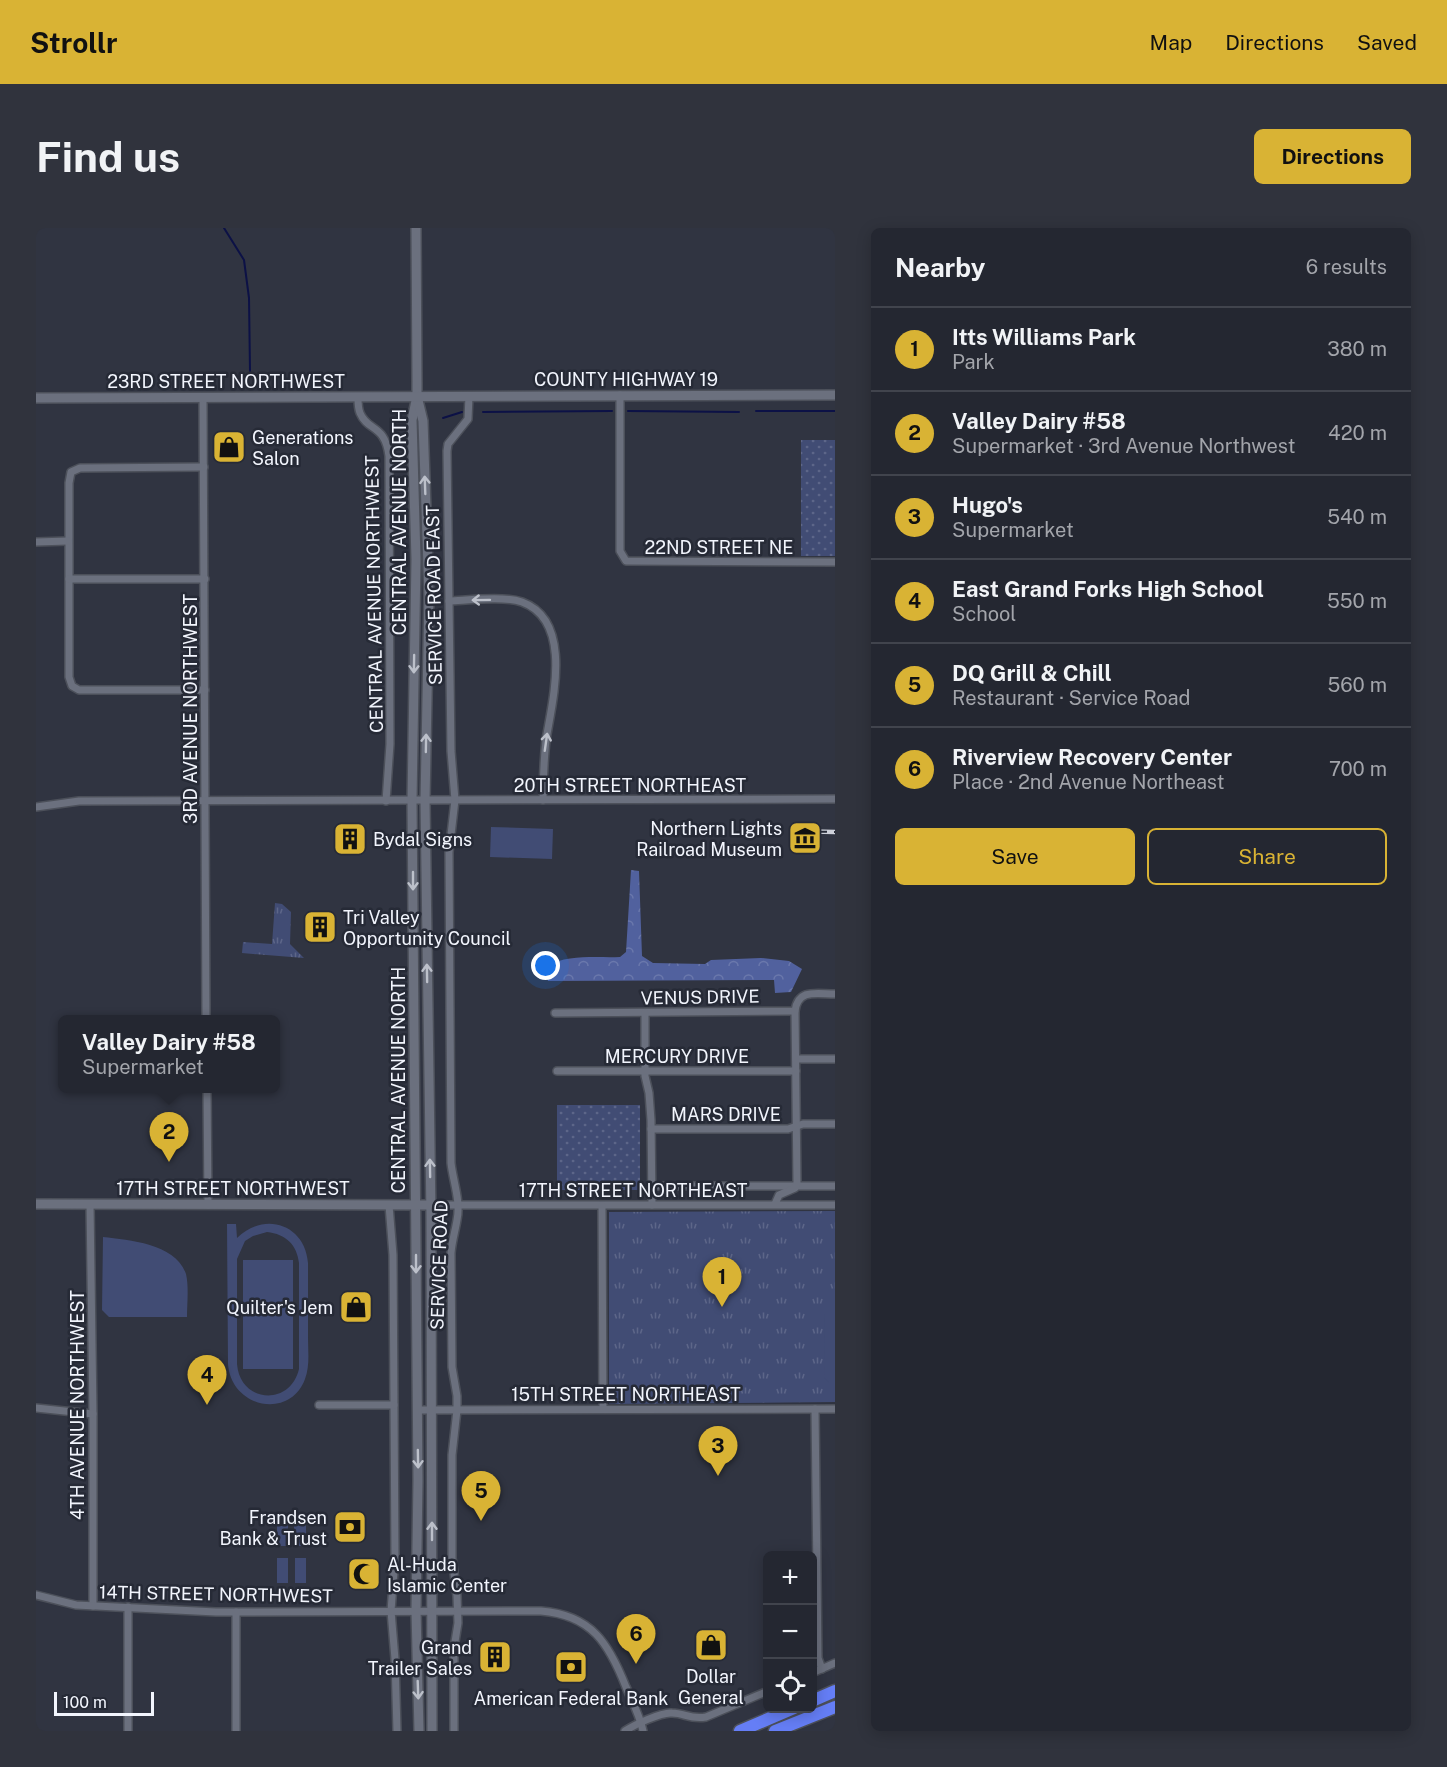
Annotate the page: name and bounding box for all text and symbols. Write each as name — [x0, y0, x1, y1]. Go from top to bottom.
text: Strollr — [30, 26, 118, 59]
text: Map — [1150, 30, 1192, 55]
text: Directions — [1225, 30, 1324, 55]
text: Saved — [1357, 30, 1417, 55]
button: Directions — [1254, 129, 1411, 184]
text: Find us — [36, 132, 180, 181]
text: Nearby — [895, 252, 985, 283]
text: 6 results — [1306, 255, 1387, 279]
text: Itts Williams Park — [952, 324, 1136, 350]
text: 1 — [910, 337, 919, 361]
text: 380 m — [1327, 337, 1387, 361]
text: Park — [952, 350, 995, 374]
street label: COUNTY HIGHWAY 19 — [534, 369, 718, 390]
street label: 23RD STREET NORTHWEST — [107, 371, 345, 392]
text: Valley Dairy #58 — [952, 408, 1126, 434]
street label: CENTRAL AVENUE NORTH — [389, 409, 410, 635]
text: 2 — [908, 421, 921, 445]
text: 420 m — [1328, 421, 1387, 445]
place label: Generations Salon — [252, 427, 353, 469]
shop icon: Generations Salon — [211, 429, 247, 465]
text: Supermarket · 3rd Avenue Northwest — [952, 434, 1296, 458]
street label: CENTRAL AVENUE NORTHWEST — [361, 455, 387, 733]
one-way arrow — [420, 475, 431, 495]
text: Hugo's — [952, 492, 1023, 518]
street label: SERVICE ROAD EAST — [422, 504, 446, 685]
text: 3 — [908, 505, 921, 529]
text: 540 m — [1327, 505, 1387, 529]
text: Supermarket — [952, 518, 1074, 542]
street label: 22ND STREET NE — [644, 537, 794, 558]
text: East Grand Forks High School — [952, 576, 1264, 602]
text: 4 — [908, 589, 921, 613]
text: 550 m — [1327, 589, 1387, 613]
street label: 3RD AVENUE NORTHWEST — [180, 594, 201, 824]
one-way arrow — [472, 594, 492, 606]
text: School — [952, 602, 1016, 626]
one-way arrow — [408, 654, 420, 674]
text: DQ Grill & Chill — [952, 660, 1112, 686]
text: 5 — [908, 673, 921, 697]
text: 560 m — [1327, 673, 1387, 697]
text: Restaurant · Service Road — [952, 686, 1191, 710]
one-way arrow — [541, 732, 552, 752]
one-way arrow — [420, 733, 432, 753]
text: Riverview Recovery Center — [952, 744, 1232, 770]
text: 6 — [908, 757, 921, 781]
text: 700 m — [1329, 757, 1387, 781]
text: Place · 2nd Avenue Northeast — [952, 770, 1225, 794]
street label: 20TH STREET NORTHEAST — [514, 775, 746, 796]
place label: Northern Lights Railroad Museum — [636, 818, 782, 860]
museum icon: Northern Lights Railroad Museum — [787, 820, 823, 856]
building icon: Bydal Signs — [332, 821, 368, 857]
button: Save — [895, 828, 1135, 885]
button: Share — [1147, 828, 1387, 885]
place label: Bydal Signs — [373, 829, 472, 850]
one-way arrow — [407, 870, 419, 890]
place label: Tri Valley Opportunity Council — [343, 907, 511, 949]
building icon: Tri Valley Opportunity Council — [302, 909, 338, 945]
your location — [531, 951, 560, 980]
one-way arrow — [421, 964, 433, 984]
street label: CENTRAL AVENUE NORTH — [388, 967, 409, 1193]
street label: VENUS DRIVE — [640, 985, 760, 1009]
popup — [58, 1015, 280, 1093]
text: Valley Dairy #58 — [82, 1029, 256, 1055]
street label: MERCURY DRIVE — [605, 1046, 749, 1067]
text: Supermarket — [82, 1055, 204, 1079]
street label: MARS DRIVE — [671, 1104, 781, 1125]
pin: 2 — [150, 1112, 188, 1162]
one-way arrow — [424, 1159, 436, 1179]
street label: 17TH STREET NORTHWEST — [116, 1178, 350, 1199]
street label: 17TH STREET NORTHEAST — [519, 1180, 748, 1201]
street label: SERVICE ROAD — [426, 1200, 452, 1330]
one-way arrow — [410, 1253, 422, 1273]
pin: 1 — [702, 1258, 742, 1307]
shop icon: Quilter's Jem — [338, 1289, 374, 1325]
street label: 4TH AVENUE NORTHWEST — [67, 1290, 88, 1520]
place label: Quilter's Jem — [226, 1297, 333, 1318]
pin: 4 — [188, 1356, 226, 1405]
street label: 15TH STREET NORTHEAST — [511, 1384, 741, 1405]
pin: 3 — [698, 1426, 738, 1476]
one-way arrow — [412, 1448, 424, 1468]
pin: 5 — [462, 1472, 500, 1521]
place label: Frandsen Bank & Trust — [219, 1507, 327, 1549]
bank icon: Frandsen Bank & Trust — [332, 1509, 368, 1545]
one-way arrow — [426, 1522, 438, 1542]
map controls — [763, 1551, 817, 1713]
button: + — [763, 1551, 817, 1605]
place label: Al-Huda Islamic Center — [387, 1554, 507, 1596]
mosque icon: Al-Huda Islamic Center — [346, 1556, 382, 1592]
street label: 14TH STREET NORTHWEST — [99, 1581, 333, 1607]
button: − — [763, 1605, 817, 1659]
pin: 6 — [616, 1614, 656, 1664]
shop icon: Dollar General — [693, 1627, 729, 1663]
place label: Grand Trailer Sales — [368, 1637, 472, 1679]
building icon: Grand Trailer Sales — [477, 1639, 513, 1675]
bank icon: American Federal Bank — [553, 1649, 589, 1685]
button: locate — [763, 1659, 817, 1713]
place label: Dollar General — [678, 1666, 744, 1708]
one-way arrow — [412, 1680, 424, 1700]
place label: American Federal Bank — [474, 1688, 668, 1709]
scale bar — [54, 1689, 154, 1716]
text: 100 m — [63, 1693, 107, 1712]

